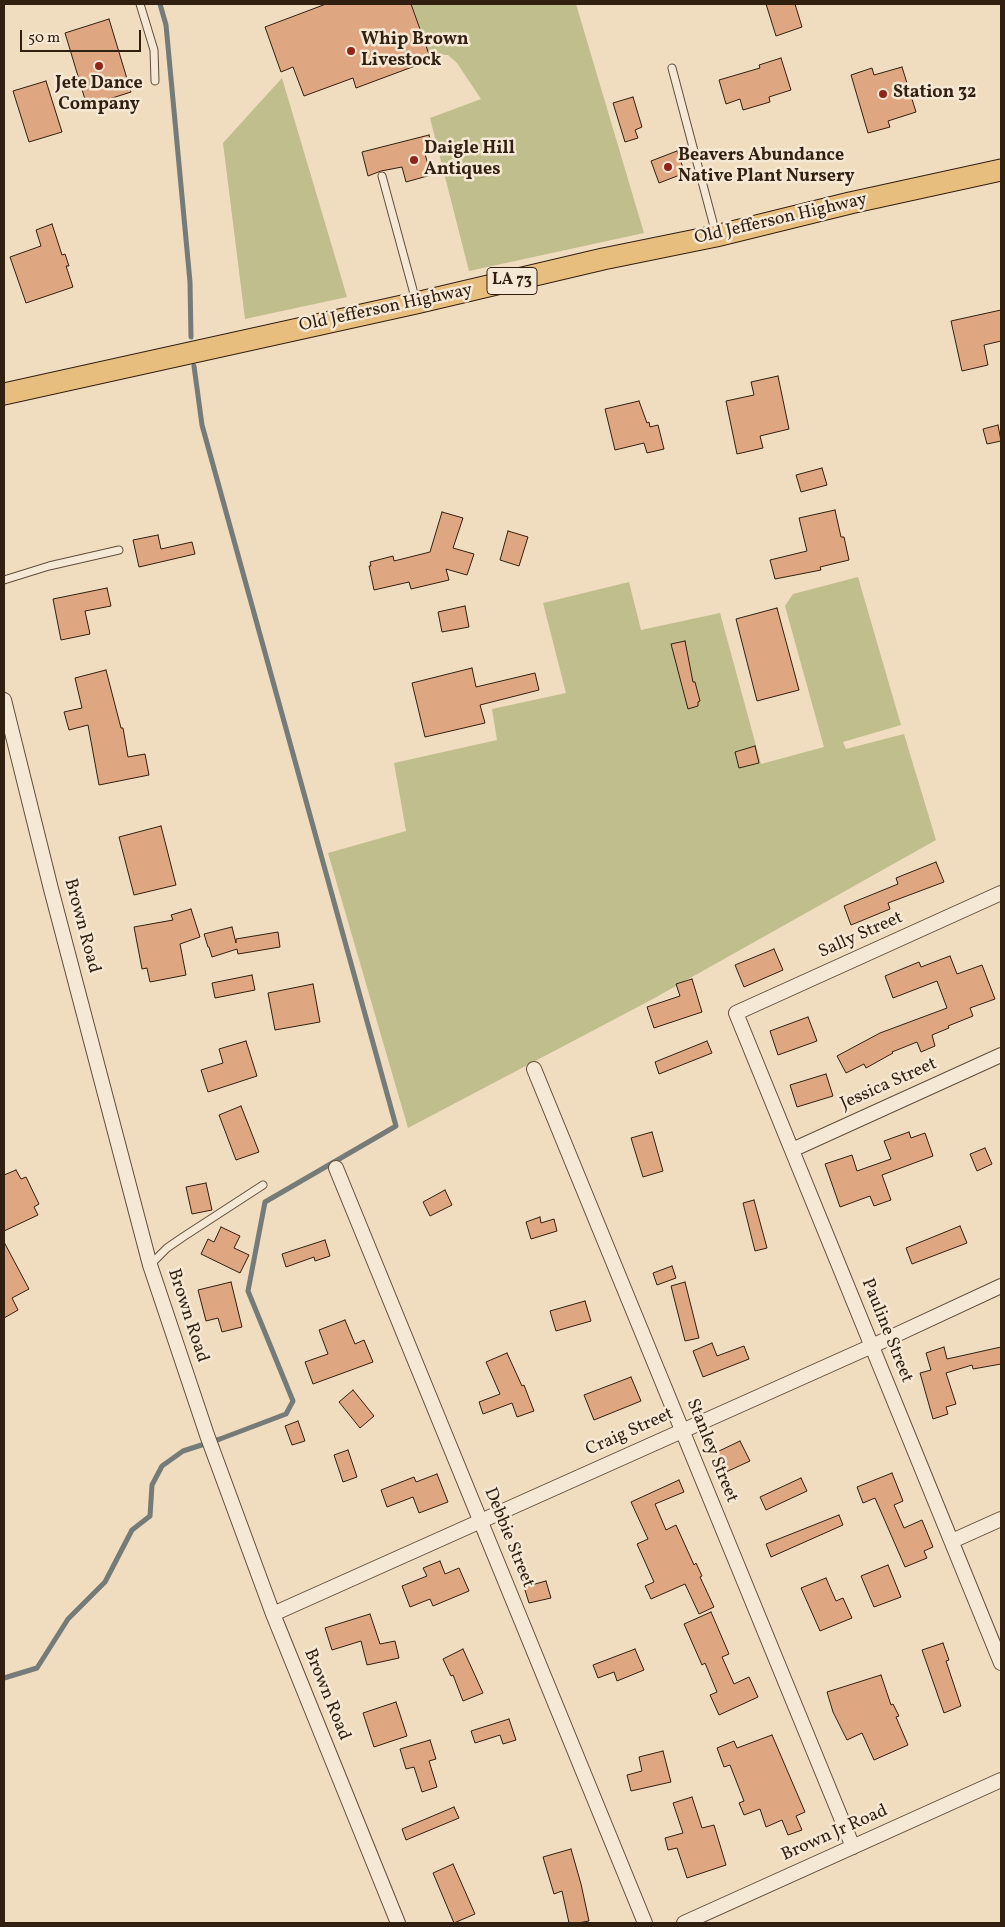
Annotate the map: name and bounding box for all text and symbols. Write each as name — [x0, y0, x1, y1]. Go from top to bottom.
scale bar — [22, 20, 144, 52]
text: 50 m — [28, 28, 60, 49]
place label: Whip Brown Livestock — [361, 30, 469, 72]
marker: Whip Brown Livestock — [345, 45, 357, 57]
marker: Jete Dance Company — [93, 60, 105, 72]
place label: Jete Dance Company — [55, 74, 143, 116]
place label: Station 32 — [893, 83, 976, 105]
marker: Station 32 — [877, 88, 889, 100]
place label: Daigle Hill Antiques — [424, 139, 515, 182]
place label: Beavers Abundance Native Plant Nursery — [678, 146, 855, 188]
marker: Daigle Hill Antiques — [408, 154, 420, 166]
marker: Beavers Abundance Native Plant Nursery — [662, 161, 674, 173]
street label: Old Jefferson Highway — [692, 190, 870, 250]
road number: LA 73 — [487, 268, 537, 294]
street label: Old Jefferson Highway — [297, 280, 475, 338]
street label: Brown Road — [58, 876, 104, 976]
street label: Sally Street — [815, 908, 907, 964]
street label: Jessica Street — [838, 1054, 940, 1116]
street label: Brown Road — [162, 1267, 212, 1365]
street label: Pauline Street — [855, 1276, 917, 1386]
street label: Stanley Street — [680, 1396, 742, 1506]
street label: Craig Street — [583, 1404, 677, 1462]
street label: Debbie Street — [478, 1485, 538, 1591]
street label: Brown Road — [298, 1646, 354, 1744]
street label: Brown Jr Road — [778, 1801, 892, 1867]

